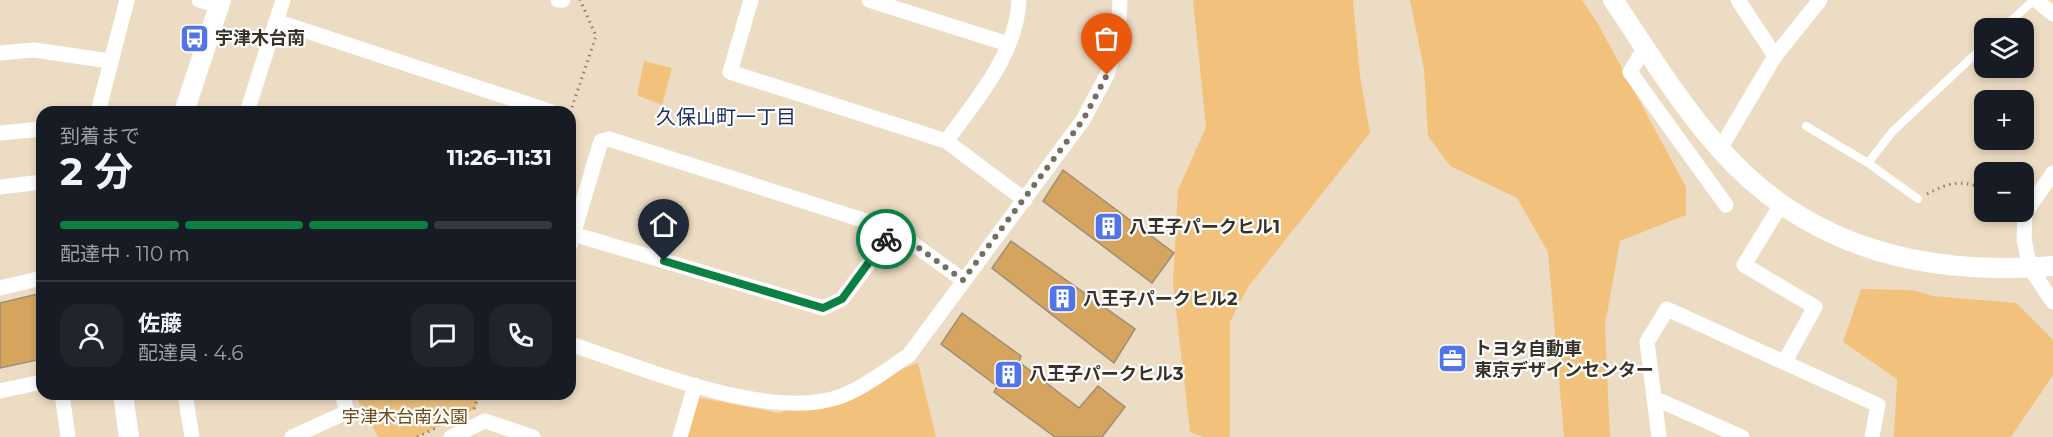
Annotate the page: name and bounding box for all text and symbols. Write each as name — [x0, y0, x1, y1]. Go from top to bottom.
pin — [1081, 13, 1132, 75]
map controls — [1974, 18, 2034, 222]
button: layers — [1974, 18, 2034, 78]
bus stop icon: 宇津木台南 — [178, 22, 210, 54]
icon: bag — [1090, 22, 1123, 55]
place label: 宇津木台南 — [215, 27, 305, 49]
button: + — [1974, 90, 2034, 150]
district label: 久保山町一丁目 — [656, 105, 796, 129]
text: 到着まで — [60, 124, 140, 148]
text: 11:26–11:31 — [447, 144, 552, 171]
text: 2 分 — [60, 147, 133, 195]
button: − — [1974, 162, 2034, 222]
pin — [638, 199, 689, 261]
icon: home — [647, 208, 680, 241]
courier — [856, 209, 916, 269]
building icon: 八王子パークヒル1 — [1092, 211, 1124, 243]
place label: 八王子パークヒル1 — [1129, 216, 1280, 238]
icon: bike — [870, 223, 903, 256]
text: 配達中 · 110 m — [60, 242, 190, 266]
building icon: 八王子パークヒル2 — [1046, 283, 1078, 315]
place label: 八王子パークヒル2 — [1083, 288, 1238, 310]
button: person — [60, 304, 123, 367]
button: chat — [411, 304, 474, 367]
button: phone — [489, 304, 552, 367]
text: 佐藤 — [138, 310, 182, 337]
place label: トヨタ自動車 東京デザインセンター — [1474, 338, 1654, 381]
text: 配達員 · 4.6 — [138, 341, 243, 365]
office icon: トヨタ自動車 東京デザインセンター — [1437, 343, 1469, 375]
building icon: 八王子パークヒル3 — [992, 358, 1024, 390]
place label: 八王子パークヒル3 — [1029, 363, 1184, 385]
park label: 宇津木台南公園 — [342, 406, 468, 428]

